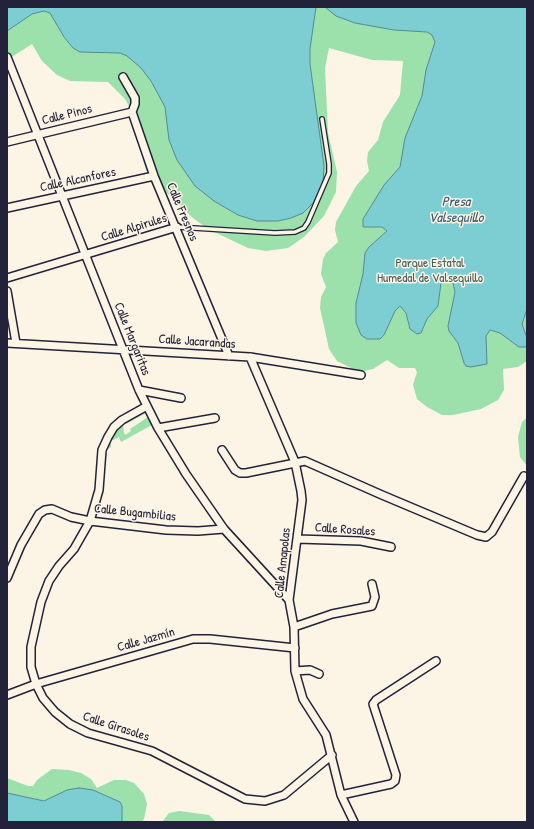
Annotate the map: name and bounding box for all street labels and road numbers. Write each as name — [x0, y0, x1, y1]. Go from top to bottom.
street label: Calle Pinos — [40, 101, 94, 129]
street label: Calle Alcanfores — [39, 164, 117, 196]
street label: Calle Fresnos — [163, 180, 201, 244]
street label: Calle Alpirules — [99, 211, 169, 245]
street label: Calle Margaritas — [110, 300, 154, 378]
street label: Calle Jacarandas — [158, 332, 236, 352]
street label: Calle Bugambilias — [93, 501, 177, 525]
street label: Calle Rosales — [314, 520, 376, 540]
street label: Calle Amapolas — [272, 527, 294, 599]
street label: Calle Jazmín — [115, 624, 177, 656]
street label: Calle Girasoles — [81, 709, 151, 745]

